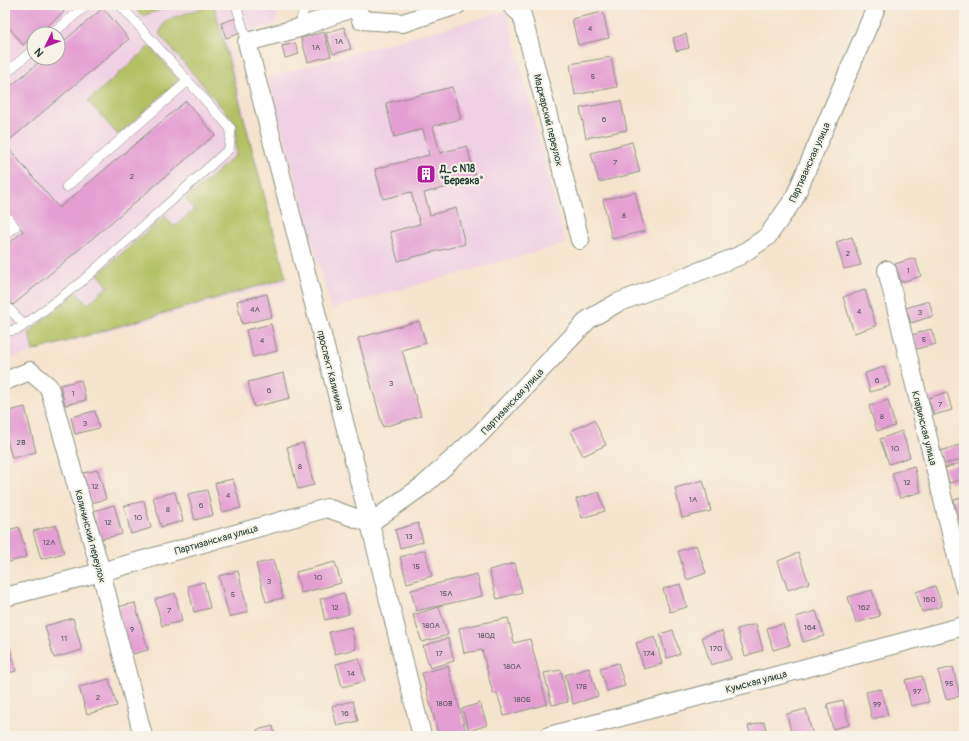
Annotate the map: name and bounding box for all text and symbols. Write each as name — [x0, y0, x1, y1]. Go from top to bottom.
house number: 4 — [588, 24, 593, 33]
north arrow — [26, 26, 66, 66]
house number: 1А — [335, 37, 343, 46]
house number: 1А — [312, 43, 320, 52]
text: N — [31, 45, 46, 60]
house number: 5 — [591, 72, 595, 81]
street label: Маджарский переулок — [531, 73, 565, 168]
house number: 6 — [602, 115, 607, 124]
street label: Партизанская улица — [787, 120, 833, 204]
house number: 7 — [613, 158, 618, 167]
building icon: Д_с N18 "Березка" — [415, 163, 437, 185]
place label: Д_с N18 "Березка" — [439, 163, 483, 187]
house number: 2 — [130, 172, 135, 181]
house number: 8 — [622, 211, 626, 220]
house number: 2 — [846, 249, 851, 258]
house number: 1 — [906, 266, 910, 275]
house number: 4А — [250, 305, 260, 314]
house number: 4 — [857, 307, 862, 316]
house number: 3 — [918, 308, 923, 317]
street label: проспект Калинина — [314, 329, 346, 412]
house number: 5 — [922, 335, 926, 344]
house number: 4 — [260, 336, 265, 345]
street label: Партизанская улица — [479, 366, 547, 437]
house number: 6 — [875, 376, 880, 385]
house number: 3 — [389, 379, 394, 388]
house number: 6 — [267, 386, 272, 395]
house number: 1 — [71, 389, 75, 398]
street label: Кларинская улица — [909, 390, 939, 467]
house number: 7 — [938, 400, 943, 409]
house number: 8 — [880, 412, 884, 421]
house number: 3 — [83, 419, 88, 428]
house number: 2В — [17, 438, 26, 447]
house number: 10 — [891, 444, 900, 453]
house number: 8 — [298, 462, 302, 471]
house number: 12 — [903, 478, 911, 487]
house number: 12 — [91, 482, 99, 491]
street label: Калининский переулок — [72, 488, 108, 584]
house number: 4 — [226, 491, 231, 500]
house number: 1А — [689, 495, 697, 504]
house number: 6 — [199, 501, 204, 510]
house number: 8 — [166, 505, 170, 514]
house number: 10 — [134, 513, 143, 522]
house number: 12 — [104, 518, 112, 527]
street label: Партизанская улица — [173, 522, 260, 558]
house number: 13 — [405, 532, 413, 541]
house number: 12А — [43, 538, 55, 547]
house number: 15 — [412, 562, 420, 571]
house number: 10 — [314, 573, 323, 582]
house number: 3 — [267, 577, 272, 586]
house number: 15А — [440, 589, 452, 598]
house number: 5 — [231, 590, 235, 599]
house number: 160 — [922, 595, 936, 604]
house number: 12 — [331, 603, 339, 612]
house number: 162 — [858, 603, 871, 612]
house number: 7 — [167, 606, 172, 615]
house number: 180А — [422, 621, 440, 630]
house number: 164 — [804, 623, 817, 632]
house number: 9 — [130, 625, 134, 634]
house number: 180Д — [477, 631, 495, 640]
house number: 11 — [61, 634, 67, 643]
house number: 170 — [710, 644, 723, 653]
house number: 17 — [435, 649, 443, 658]
house number: 174 — [643, 649, 655, 658]
house number: 180А — [503, 662, 521, 671]
street label: Кумская улица — [724, 668, 789, 696]
house number: 14 — [347, 669, 355, 678]
house number: 95 — [945, 679, 953, 688]
house number: 178 — [575, 682, 587, 691]
house number: 97 — [913, 687, 922, 696]
house number: 2 — [96, 693, 101, 702]
house number: 180Б — [513, 695, 531, 704]
house number: 180В — [435, 699, 453, 708]
house number: 99 — [873, 700, 881, 709]
house number: 16 — [341, 709, 349, 718]

